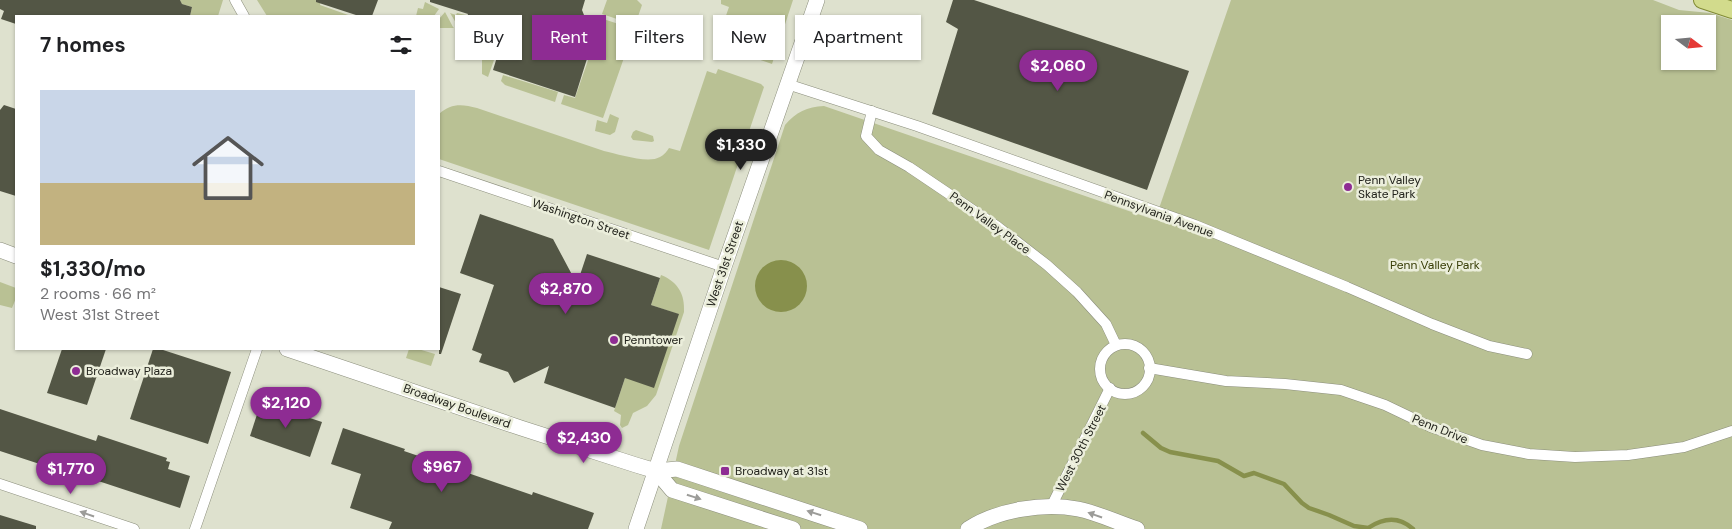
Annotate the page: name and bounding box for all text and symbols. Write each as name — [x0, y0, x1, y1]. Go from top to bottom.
chip: Buy — [455, 15, 522, 60]
chip: Rent — [532, 15, 606, 60]
chip: Filters — [616, 15, 703, 60]
chip: New — [713, 15, 785, 60]
chip: Apartment — [795, 15, 921, 60]
north arrow — [1661, 15, 1716, 70]
map controls — [1661, 15, 1716, 70]
text: 7 homes — [40, 31, 126, 59]
icon: filters — [387, 31, 415, 59]
pin: $2,060 — [1017, 49, 1099, 92]
text: $2,060 — [1030, 55, 1086, 76]
icon: home — [183, 123, 273, 213]
pin: $1,330 — [700, 128, 782, 171]
text: $1,330 — [716, 134, 766, 155]
place label: Penn Valley Skate Park — [1358, 172, 1421, 202]
marker: Penn Valley Skate Park — [1342, 181, 1354, 193]
street label: Pennsylvania Avenue — [1102, 187, 1216, 241]
street label: Penn Valley Place — [946, 188, 1034, 258]
street label: Washington Street — [530, 195, 632, 243]
street label: West 31st Street — [703, 219, 747, 309]
text: $1,330/mo — [40, 255, 146, 283]
park label: Penn Valley Park — [1390, 257, 1480, 273]
pin: $2,870 — [525, 272, 607, 315]
text: $2,870 — [540, 278, 592, 299]
text: 2 rooms · 66 m² — [40, 283, 156, 304]
text: West 31st Street — [40, 304, 160, 325]
place label: Penntower — [624, 332, 683, 348]
marker: Penntower — [608, 334, 620, 346]
place label: Broadway Plaza — [86, 363, 172, 379]
marker: Broadway Plaza — [70, 365, 82, 377]
street label: Broadway Boulevard — [401, 380, 513, 432]
pin: $2,120 — [245, 386, 327, 429]
text: $2,120 — [261, 392, 311, 413]
street label: West 30th Street — [1052, 402, 1110, 494]
street label: Penn Drive — [1410, 411, 1470, 448]
pin: $2,430 — [543, 422, 625, 464]
text: $2,430 — [557, 427, 611, 448]
pin: $967 — [412, 450, 472, 493]
pin: $1,770 — [30, 452, 112, 495]
text: $967 — [423, 456, 461, 477]
text: $1,770 — [47, 458, 95, 479]
place label: Broadway at 31st — [735, 463, 828, 479]
marker: Broadway at 31st — [719, 465, 731, 477]
one-way arrow — [687, 494, 702, 501]
one-way arrow — [80, 509, 95, 517]
one-way arrow — [806, 509, 821, 517]
one-way arrow — [1087, 510, 1102, 518]

